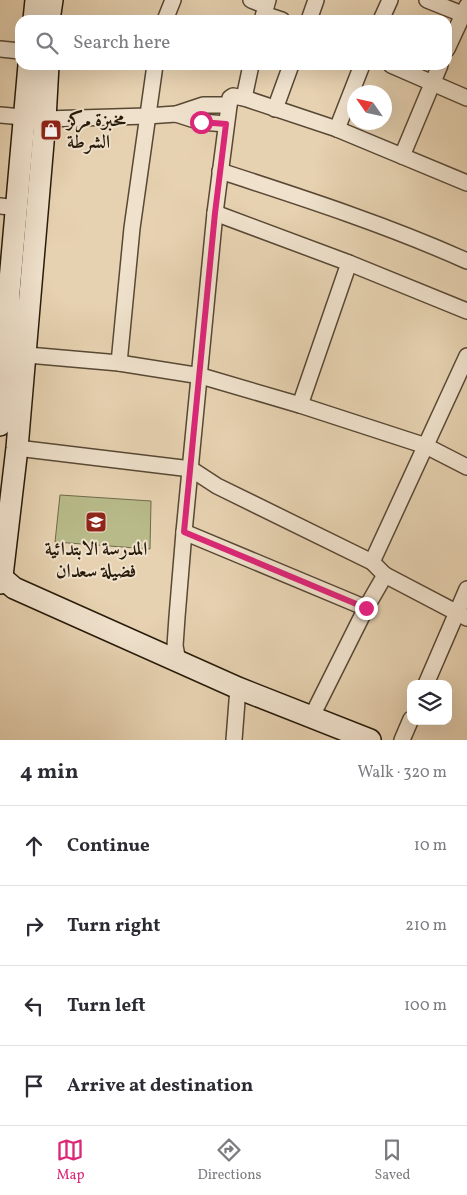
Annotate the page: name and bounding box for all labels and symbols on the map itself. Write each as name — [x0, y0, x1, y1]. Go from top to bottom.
north arrow — [347, 85, 392, 130]
place label: مخبزة مركز الشرطة — [65, 108, 126, 156]
route start — [190, 111, 213, 134]
shop icon: مخبزة مركز الشرطة — [39, 118, 63, 142]
school or university icon: المدرسة الابتدائية فضيلة سعدان — [84, 510, 108, 534]
place label: المدرسة الابتدائية فضيلة سعدان — [45, 537, 147, 585]
route end — [355, 597, 378, 620]

